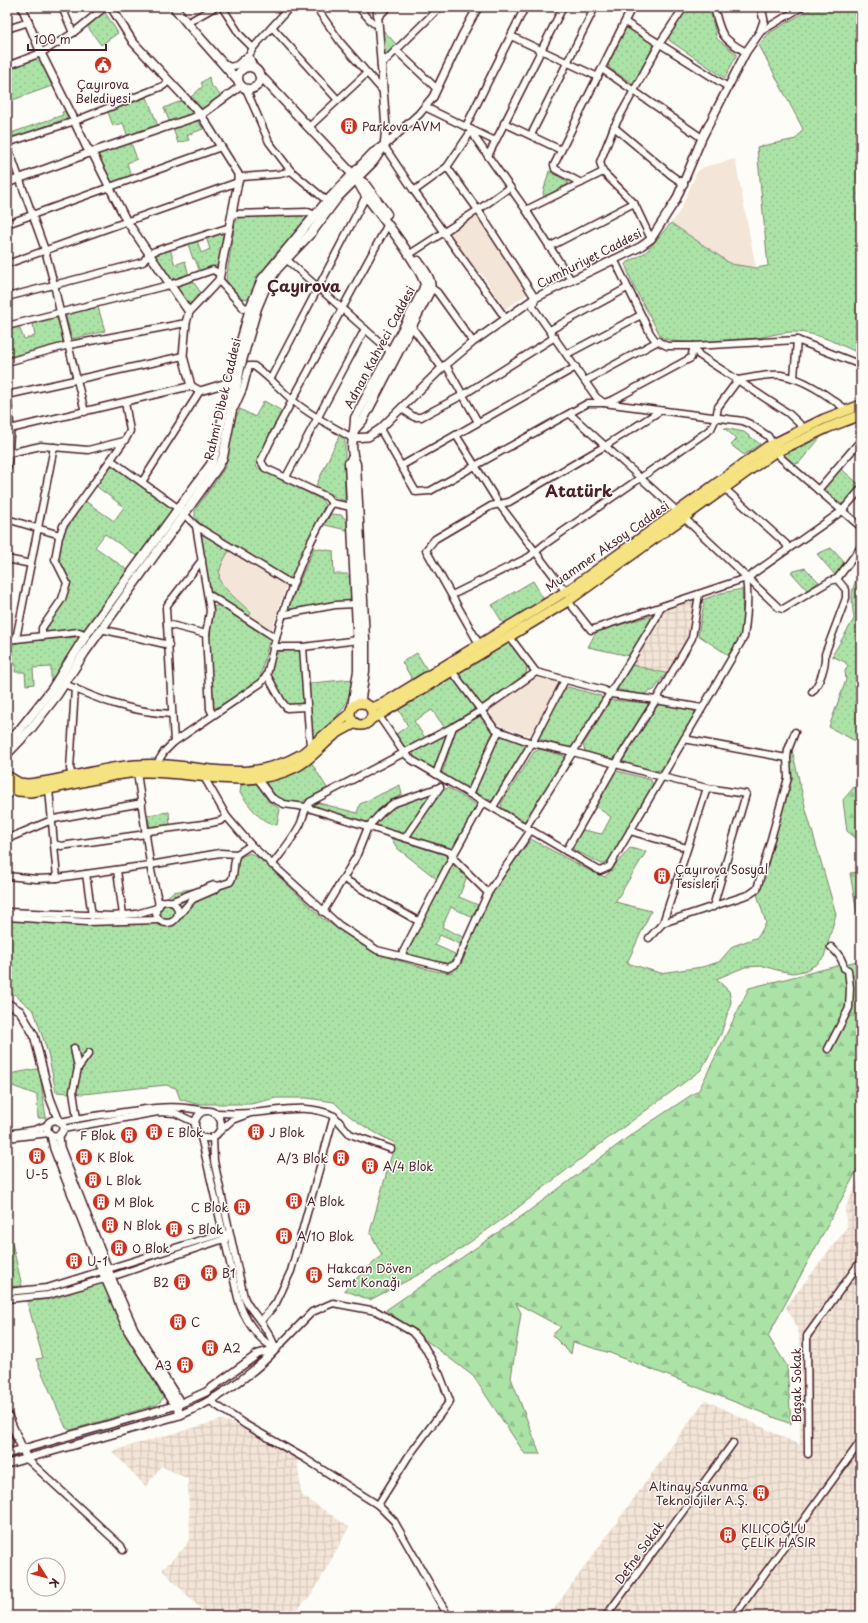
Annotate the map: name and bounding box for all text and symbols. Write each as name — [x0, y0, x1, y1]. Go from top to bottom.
scale bar — [28, 26, 106, 52]
text: 100 m — [34, 30, 71, 48]
public building icon: Çayırova Belediyesi — [93, 55, 113, 75]
place label: Çayırova Belediyesi — [75, 75, 131, 107]
building icon: Parkova AVM — [339, 116, 359, 136]
place label: Parkova AVM — [362, 117, 441, 135]
street label: Cumhuriyet Caddesi — [533, 224, 645, 292]
district label: Çayırova — [267, 273, 341, 297]
street label: Adnan Kahveci Caddesi — [339, 283, 419, 411]
street label: Rahmi Dibek Caddesi — [199, 336, 245, 462]
district label: Atatürk — [545, 478, 613, 502]
street label: Muammer Aksoy Caddesi — [541, 496, 673, 596]
place label: Çayırova Sosyal Tesisleri — [675, 860, 768, 892]
building icon: Çayırova Sosyal Tesisleri — [652, 866, 672, 886]
building icon: E Blok — [144, 1122, 164, 1142]
building icon: J Blok — [246, 1122, 266, 1142]
place label: E Blok — [167, 1123, 204, 1141]
place label: J Blok — [269, 1123, 305, 1141]
building icon: F Blok — [119, 1125, 139, 1145]
place label: F Blok — [80, 1126, 116, 1144]
building icon: U-5 — [27, 1146, 47, 1166]
building icon: K Blok — [74, 1147, 94, 1167]
place label: K Blok — [97, 1148, 135, 1166]
building icon: A/3 Blok — [331, 1148, 351, 1168]
place label: A/3 Blok — [277, 1149, 328, 1167]
building icon: A/4 Blok — [360, 1156, 380, 1176]
place label: A/4 Blok — [383, 1157, 434, 1175]
place label: U-5 — [26, 1165, 48, 1183]
building icon: L Blok — [83, 1170, 103, 1190]
place label: L Blok — [106, 1171, 142, 1189]
building icon: A Blok — [284, 1191, 304, 1211]
building icon: M Blok — [91, 1192, 111, 1212]
place label: A Blok — [307, 1192, 345, 1210]
place label: M Blok — [114, 1193, 155, 1211]
building icon: C Blok — [232, 1197, 252, 1217]
place label: C Blok — [191, 1198, 229, 1216]
building icon: N Blok — [100, 1215, 120, 1235]
place label: N Blok — [123, 1216, 162, 1234]
building icon: S Blok — [164, 1219, 184, 1239]
place label: S Blok — [187, 1220, 224, 1238]
building icon: A/10 Blok — [274, 1226, 294, 1246]
place label: A/10 Blok — [297, 1227, 354, 1245]
building icon: O Blok — [109, 1238, 129, 1258]
place label: O Blok — [132, 1239, 171, 1257]
building icon: U-1 — [64, 1251, 84, 1271]
place label: U-1 — [87, 1252, 108, 1270]
place label: Hakcan Döven Semt Konağı — [327, 1259, 412, 1291]
building icon: B1 — [199, 1263, 219, 1283]
place label: B1 — [222, 1264, 235, 1282]
building icon: Hakcan Döven Semt Konağı — [304, 1265, 324, 1285]
building icon: B2 — [172, 1272, 192, 1292]
place label: B2 — [153, 1273, 169, 1291]
building icon: C — [168, 1312, 188, 1332]
place label: C — [191, 1313, 200, 1331]
building icon: A2 — [200, 1338, 220, 1358]
place label: A2 — [223, 1339, 241, 1357]
street label: Başak Sokak — [787, 1347, 805, 1422]
building icon: A3 — [175, 1355, 195, 1375]
place label: A3 — [155, 1356, 172, 1374]
place label: Altinay Savunma Teknolojiler A.Ş. — [649, 1477, 749, 1509]
building icon: Altinay Savunma Teknolojiler A.Ş. — [751, 1483, 771, 1503]
street label: Defne Sokak — [610, 1517, 668, 1587]
place label: KILIÇOĞLU ÇELİK HASIR — [741, 1519, 816, 1551]
building icon: KILIÇOĞLU ÇELİK HASIR — [718, 1525, 738, 1545]
north arrow — [26, 1557, 66, 1597]
text: K — [45, 1575, 64, 1591]

